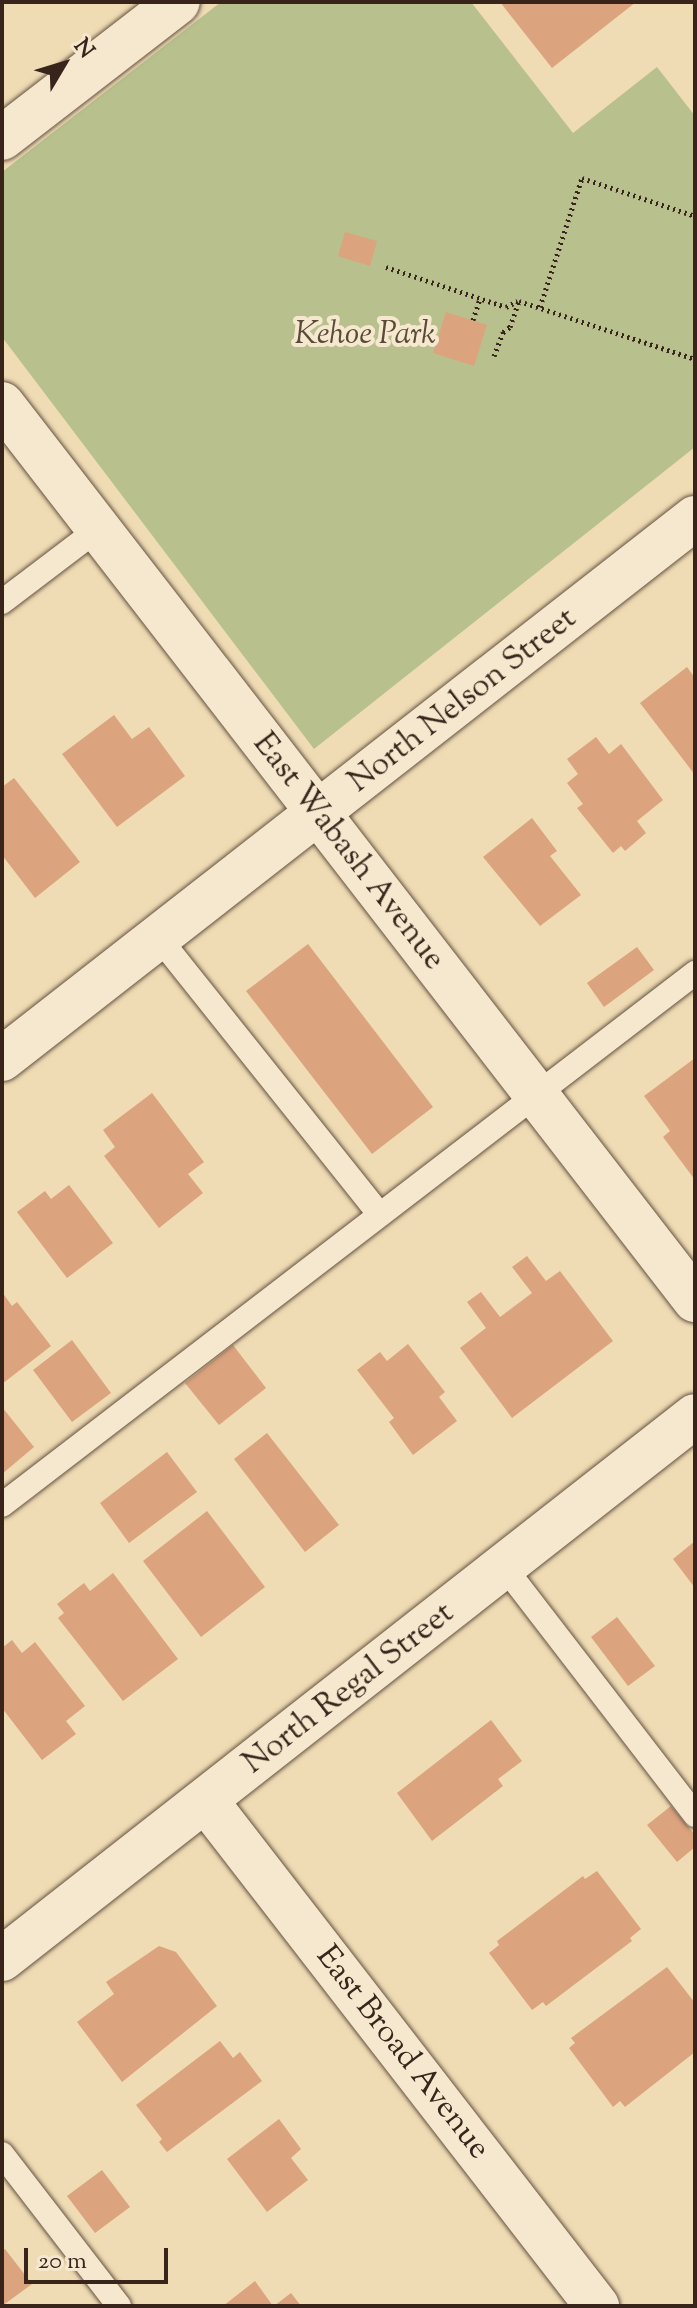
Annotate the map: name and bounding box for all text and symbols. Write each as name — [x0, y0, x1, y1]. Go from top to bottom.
north arrow — [24, 24, 104, 104]
text: N — [65, 32, 101, 66]
park label: Kehoe Park — [294, 316, 436, 354]
street label: North Nelson Street — [342, 600, 584, 802]
street label: East Wabash Avenue — [244, 726, 452, 978]
street label: North Regal Street — [236, 1595, 462, 1783]
street label: East Broad Avenue — [307, 1939, 497, 2167]
scale bar — [28, 2232, 172, 2282]
text: 20 m — [38, 2245, 87, 2279]

